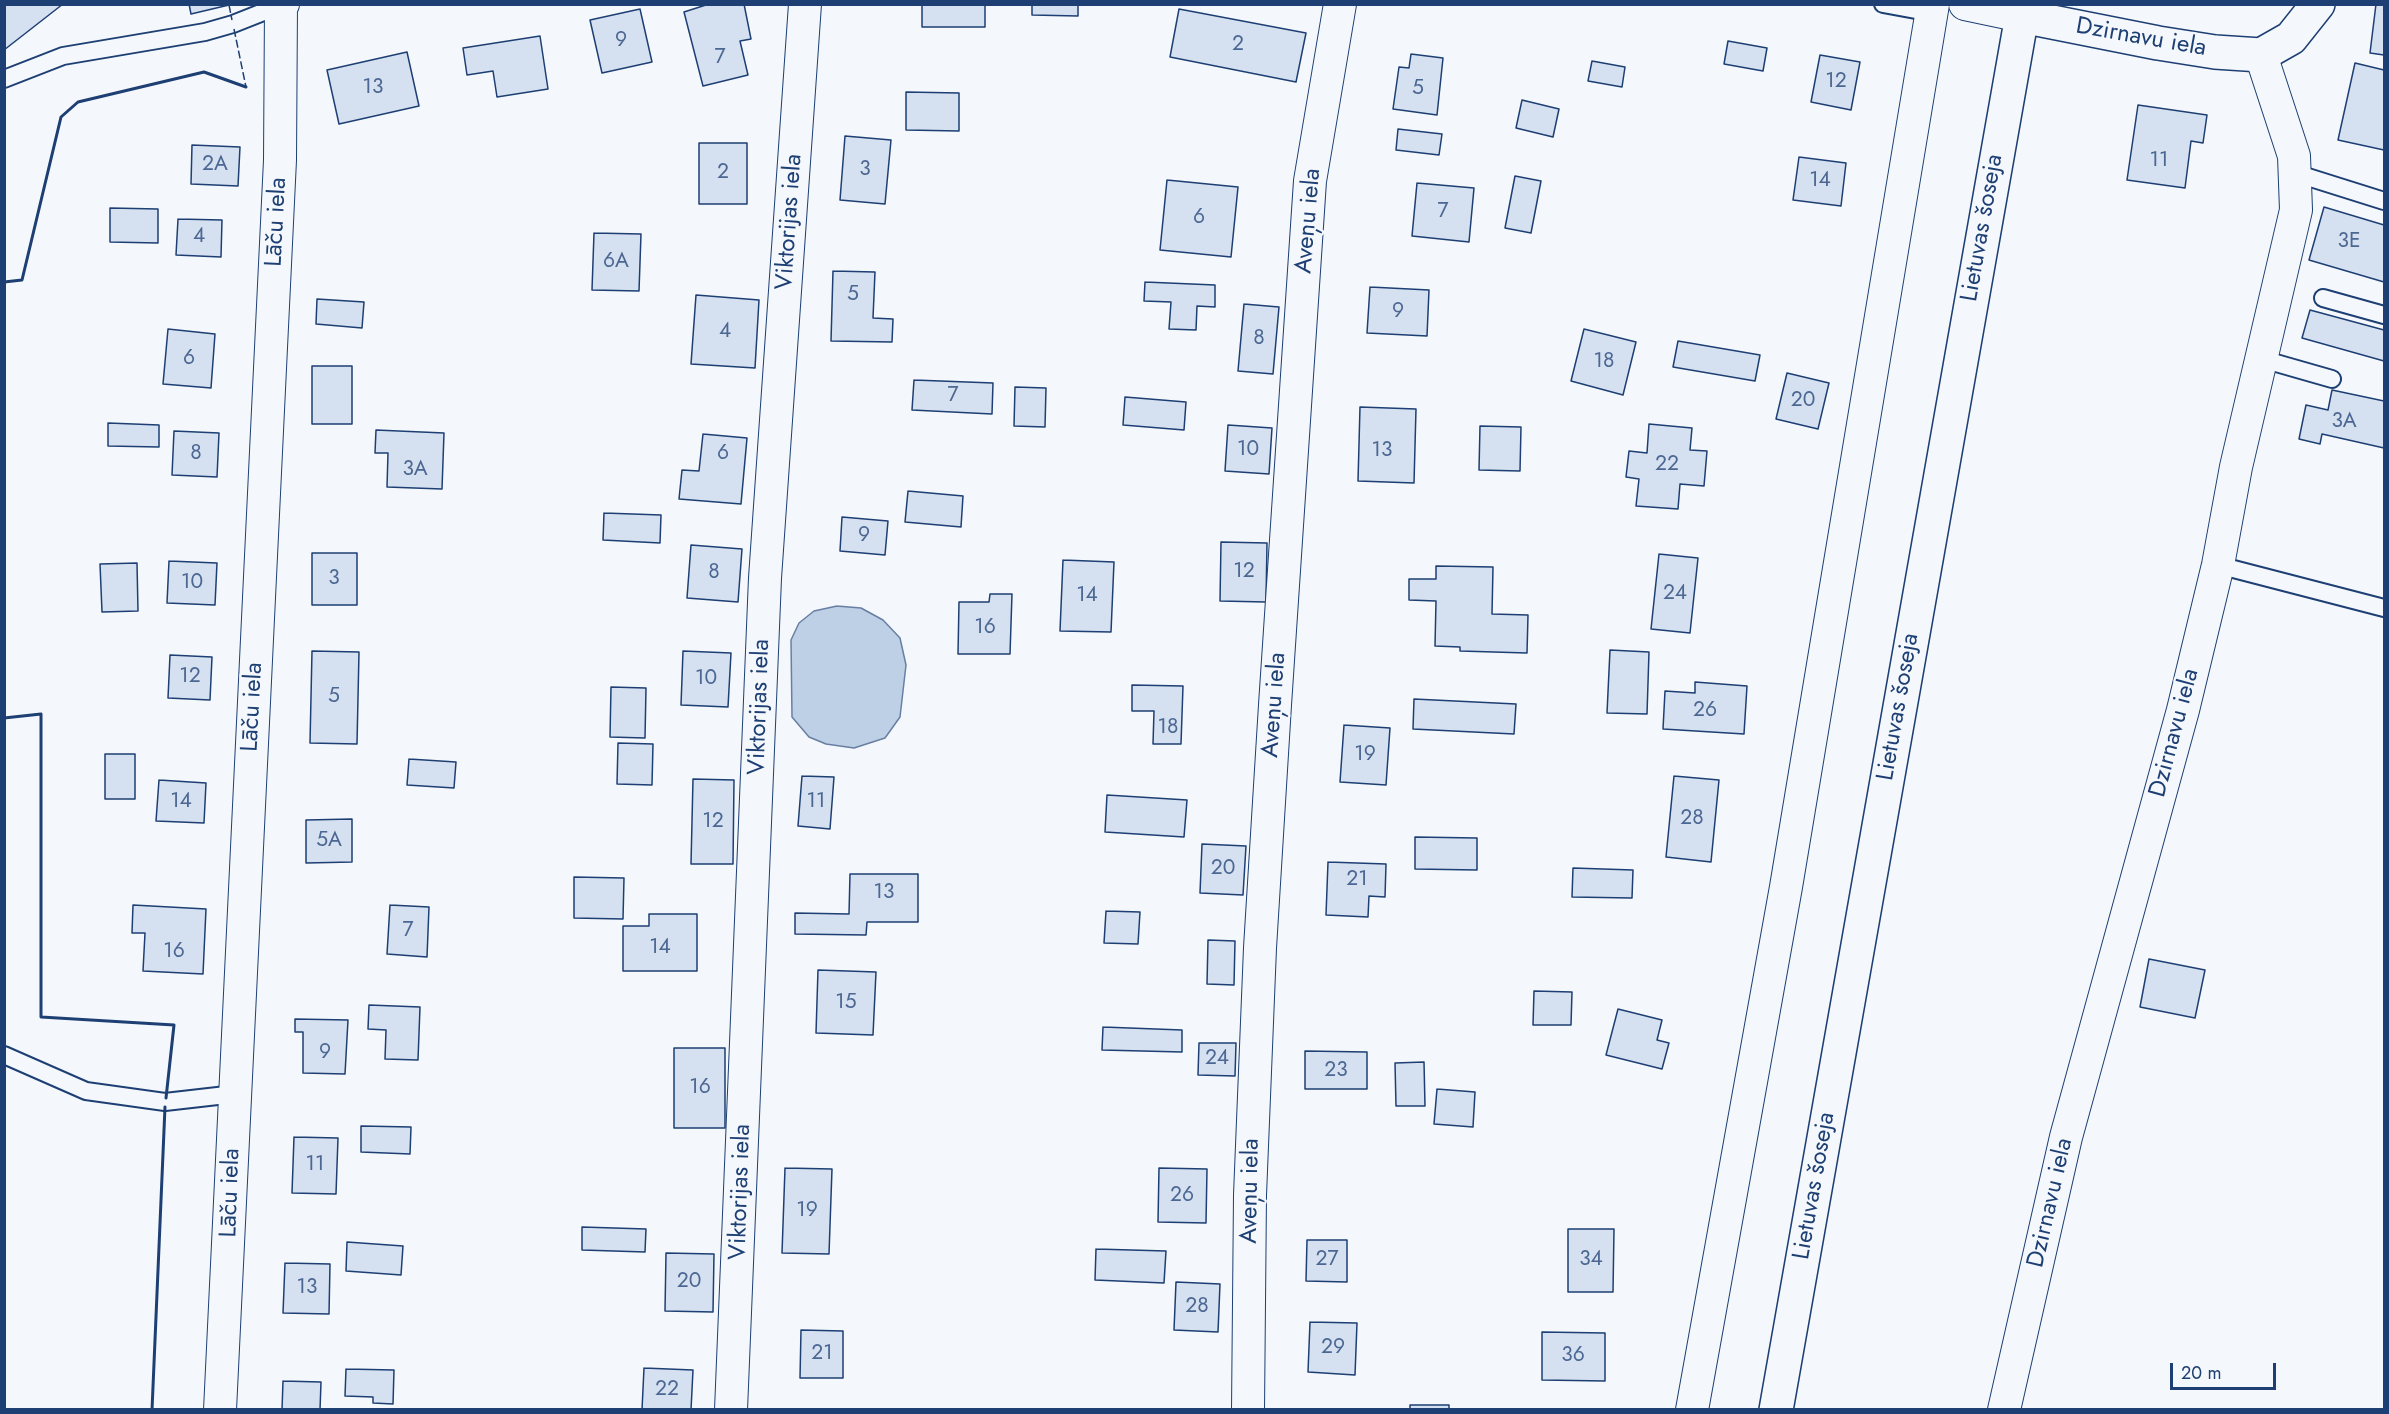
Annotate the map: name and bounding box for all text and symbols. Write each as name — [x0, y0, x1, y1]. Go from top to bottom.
street label: Dzirnavu iela — [2074, 12, 2208, 64]
house number: 9 — [615, 28, 627, 54]
house number: 2 — [1232, 32, 1244, 58]
house number: 7 — [714, 45, 726, 71]
house number: 12 — [1825, 69, 1847, 95]
house number: 13 — [363, 75, 383, 101]
house number: 5 — [1412, 76, 1424, 102]
house number: 11 — [2150, 148, 2168, 174]
house number: 2A — [202, 152, 228, 178]
street label: Lietuvas šoseja — [1956, 152, 2010, 304]
street label: Viktorijas iela — [771, 153, 809, 291]
house number: 3 — [859, 157, 871, 183]
house number: 2 — [717, 160, 729, 186]
street label: Aveņu iela — [1290, 167, 1328, 275]
house number: 14 — [1809, 168, 1831, 194]
street label: Lāču iela — [260, 177, 294, 267]
house number: 7 — [1437, 199, 1449, 225]
house number: 6 — [1193, 205, 1205, 231]
house number: 4 — [193, 224, 205, 250]
house number: 3E — [2337, 229, 2361, 255]
house number: 6A — [603, 249, 629, 275]
house number: 5 — [847, 282, 859, 308]
house number: 9 — [1392, 299, 1404, 325]
house number: 4 — [719, 319, 731, 345]
house number: 8 — [1253, 326, 1265, 352]
house number: 6 — [183, 346, 195, 372]
house number: 18 — [1594, 349, 1614, 375]
house number: 7 — [947, 383, 959, 409]
house number: 20 — [1791, 388, 1815, 414]
house number: 3A — [2331, 409, 2357, 435]
house number: 10 — [1237, 437, 1259, 463]
house number: 13 — [1372, 438, 1392, 464]
house number: 8 — [190, 441, 202, 467]
house number: 6 — [717, 441, 729, 467]
house number: 22 — [1655, 452, 1679, 478]
house number: 3A — [402, 457, 428, 483]
house number: 9 — [858, 523, 870, 549]
house number: 12 — [1233, 559, 1255, 585]
house number: 8 — [708, 560, 720, 586]
house number: 3 — [328, 566, 340, 592]
house number: 10 — [181, 570, 203, 596]
house number: 24 — [1663, 581, 1687, 607]
house number: 14 — [1076, 583, 1098, 609]
house number: 16 — [974, 615, 996, 641]
street label: Lietuvas šoseja — [1872, 631, 1926, 783]
street label: Viktorijas iela — [743, 639, 777, 775]
street label: Aveņu iela — [1257, 651, 1293, 759]
street label: Lāču iela — [236, 662, 270, 752]
house number: 12 — [179, 664, 201, 690]
house number: 10 — [695, 666, 717, 692]
street label: Dzirnavu iela — [2144, 666, 2206, 800]
house number: 5 — [328, 684, 340, 710]
house number: 26 — [1693, 698, 1717, 724]
house number: 18 — [1158, 715, 1178, 741]
house number: 19 — [1354, 742, 1376, 768]
house number: 14 — [170, 789, 192, 815]
house number: 11 — [807, 789, 825, 815]
house number: 28 — [1680, 806, 1704, 832]
house number: 12 — [702, 809, 724, 835]
house number: 5A — [316, 828, 342, 854]
house number: 20 — [1211, 856, 1235, 882]
house number: 21 — [1346, 867, 1368, 893]
house number: 13 — [874, 880, 894, 906]
house number: 7 — [402, 918, 414, 944]
house number: 14 — [649, 935, 671, 961]
house number: 16 — [163, 939, 185, 965]
house number: 15 — [835, 990, 857, 1016]
house number: 9 — [319, 1040, 331, 1066]
house number: 24 — [1205, 1046, 1229, 1072]
house number: 23 — [1324, 1058, 1348, 1084]
house number: 16 — [689, 1075, 711, 1101]
street label: Lietuvas šoseja — [1788, 1110, 1842, 1262]
street label: Viktorijas iela — [724, 1124, 758, 1260]
street label: Dzirnavu iela — [2022, 1136, 2080, 1270]
street label: Aveņu iela — [1236, 1138, 1266, 1244]
street label: Lāču iela — [215, 1148, 247, 1238]
house number: 11 — [306, 1152, 324, 1178]
house number: 26 — [1170, 1183, 1194, 1209]
house number: 19 — [796, 1198, 818, 1224]
house number: 27 — [1316, 1247, 1338, 1273]
house number: 34 — [1579, 1247, 1603, 1273]
house number: 20 — [677, 1269, 701, 1295]
house number: 13 — [297, 1275, 317, 1301]
house number: 28 — [1185, 1294, 1209, 1320]
house number: 29 — [1321, 1335, 1345, 1361]
house number: 21 — [811, 1341, 833, 1367]
house number: 36 — [1561, 1343, 1585, 1369]
scale bar — [2173, 1351, 2280, 1389]
text: 20 m — [2181, 1360, 2221, 1386]
house number: 22 — [655, 1377, 679, 1403]

